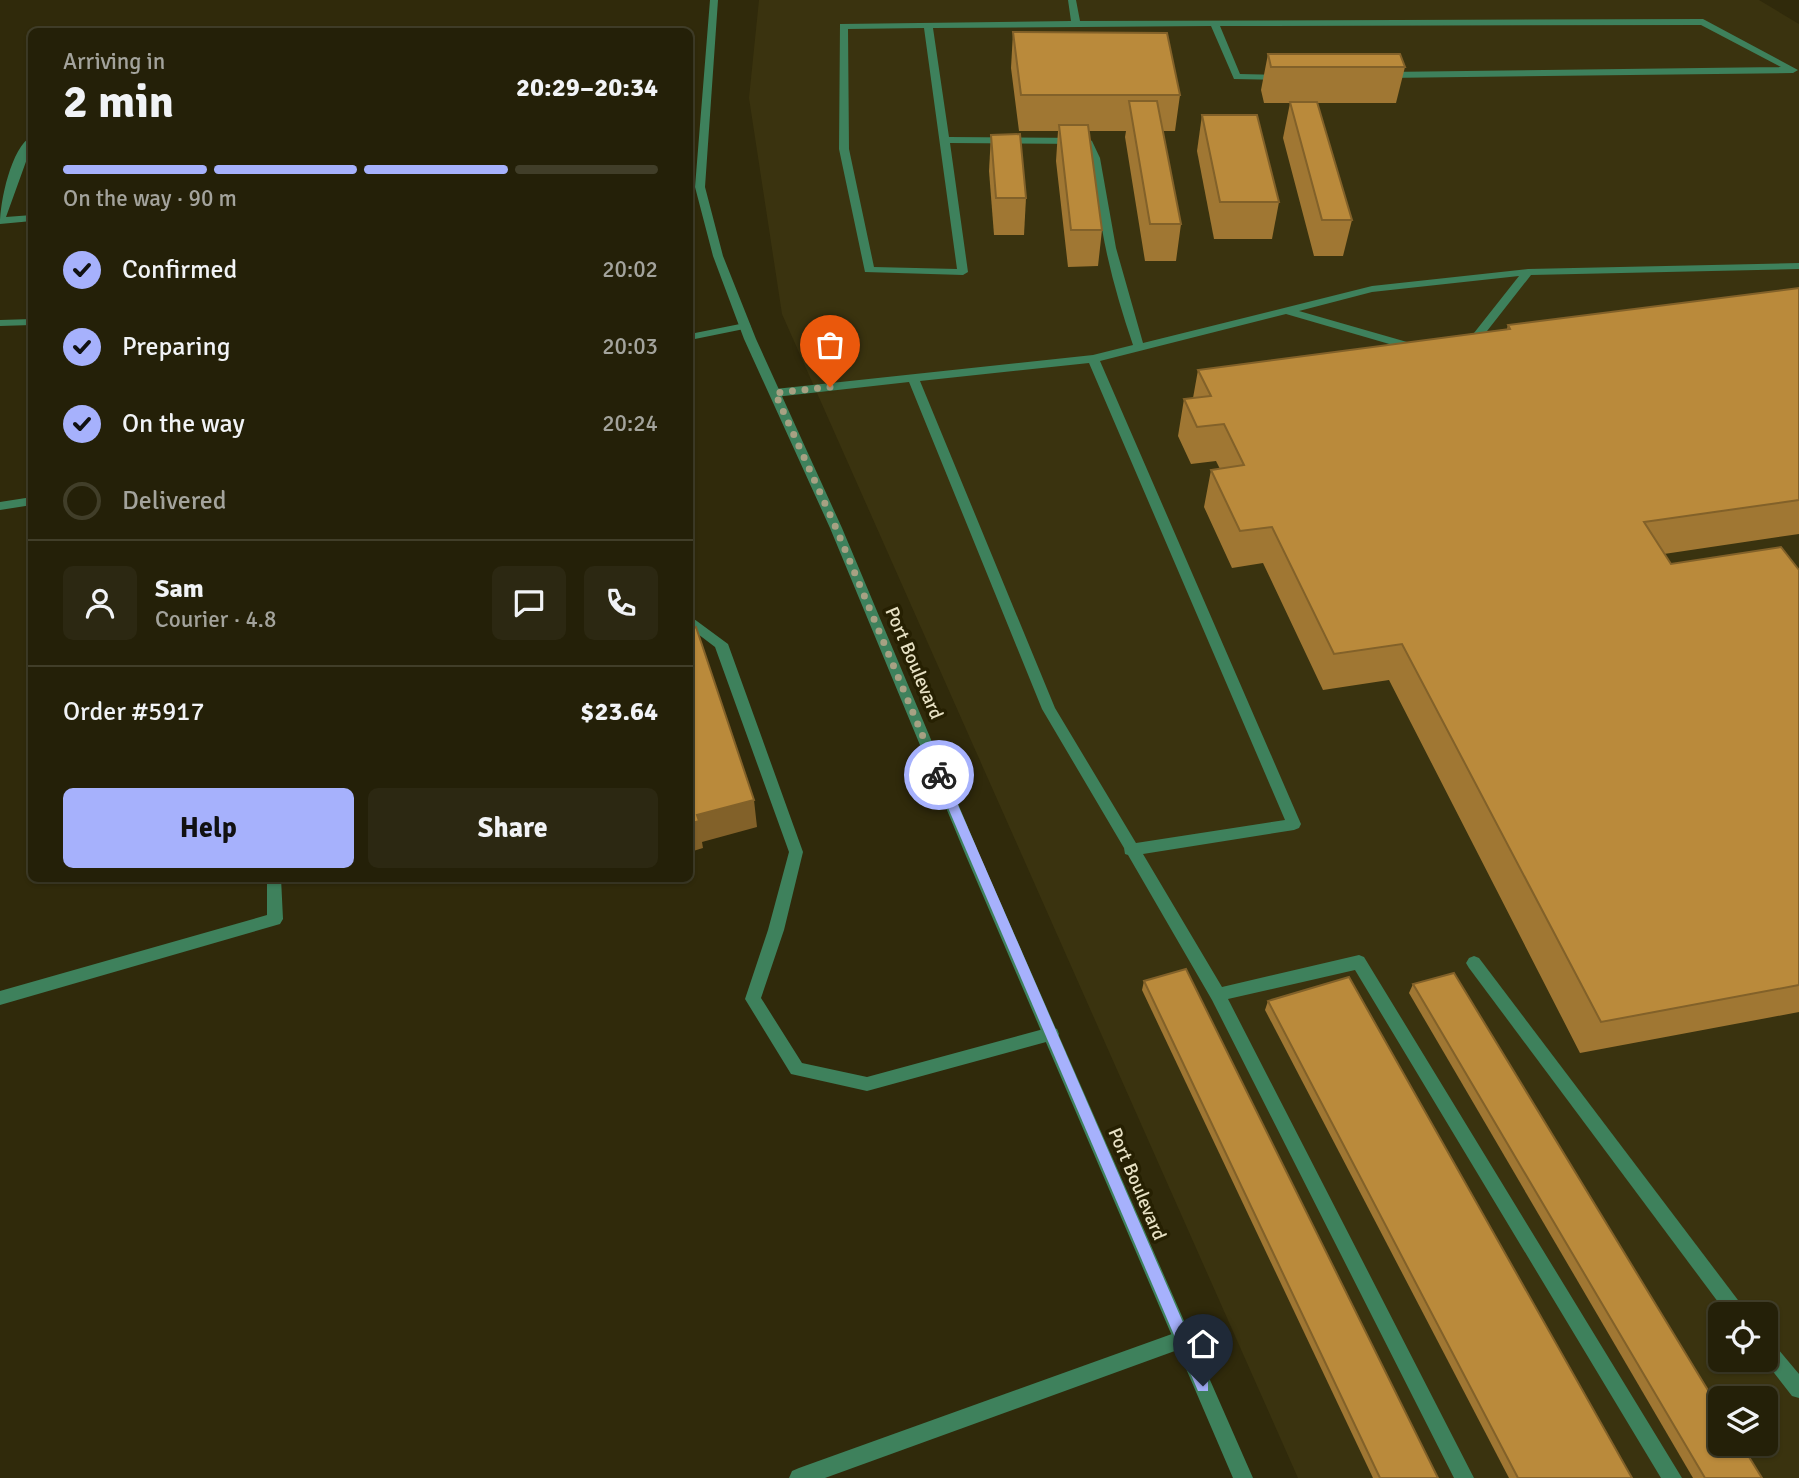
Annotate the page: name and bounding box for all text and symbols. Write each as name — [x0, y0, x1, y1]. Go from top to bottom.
text: Arriving in — [63, 47, 165, 76]
text: 20:29–20:34 — [516, 72, 658, 104]
text: 2 min — [63, 74, 174, 130]
text: On the way · 90 m — [63, 184, 237, 213]
icon: check — [63, 251, 101, 289]
text: Confirmed — [122, 254, 237, 286]
text: 20:02 — [602, 255, 658, 284]
pin — [800, 315, 860, 387]
icon: bag — [811, 326, 849, 364]
icon: check — [63, 328, 101, 366]
text: Preparing — [122, 331, 230, 363]
text: 20:03 — [602, 332, 658, 361]
icon: check — [63, 405, 101, 443]
text: On the way — [122, 408, 245, 440]
text: 20:24 — [602, 409, 658, 438]
text: Delivered — [122, 485, 227, 517]
button: person — [63, 566, 137, 640]
button: chat — [492, 566, 566, 640]
button: phone — [584, 566, 658, 640]
text: Sam — [155, 573, 204, 605]
street label: Port Boulevard — [880, 603, 948, 723]
text: Courier · 4.8 — [155, 605, 276, 634]
text: Order #5917 — [63, 696, 204, 728]
text: $23.64 — [580, 696, 658, 728]
courier — [904, 740, 974, 810]
icon: bike — [920, 756, 958, 794]
button: Help — [63, 788, 354, 868]
button: Share — [368, 788, 658, 868]
street label: Port Boulevard — [1103, 1124, 1171, 1244]
map controls — [1708, 1302, 1778, 1456]
button: locate — [1708, 1302, 1778, 1372]
pin — [1173, 1314, 1233, 1386]
icon: home — [1184, 1325, 1222, 1363]
button: layers — [1708, 1386, 1778, 1456]

